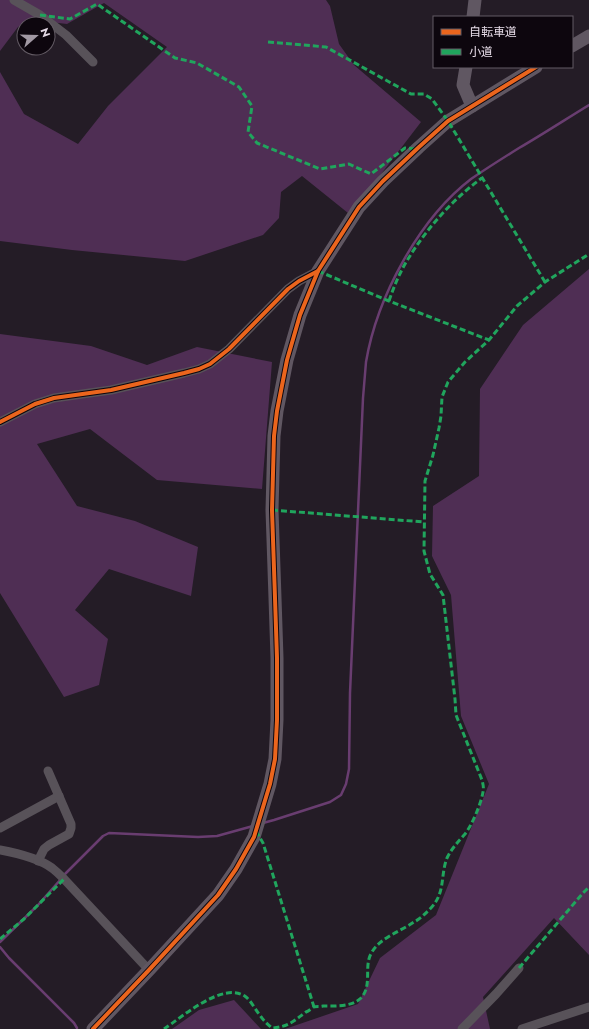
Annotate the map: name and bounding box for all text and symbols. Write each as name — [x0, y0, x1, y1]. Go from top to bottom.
north arrow — [16, 16, 56, 56]
legend — [433, 16, 573, 68]
text: 自転車道 — [469, 23, 517, 41]
text: N — [36, 26, 54, 39]
text: 小道 — [469, 43, 493, 61]

